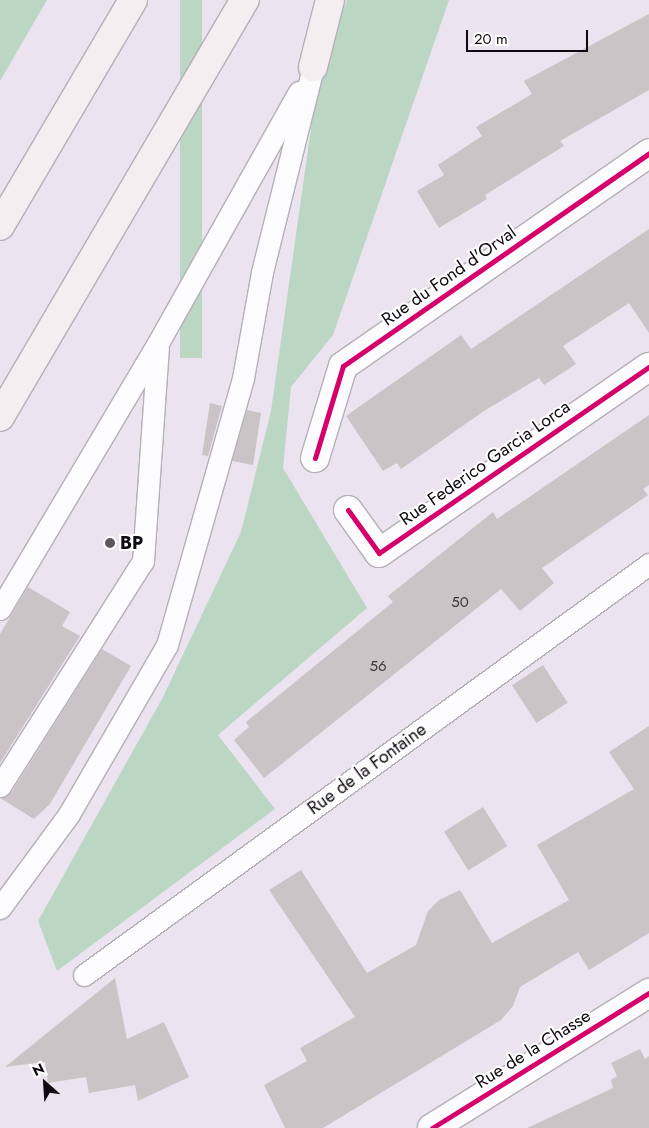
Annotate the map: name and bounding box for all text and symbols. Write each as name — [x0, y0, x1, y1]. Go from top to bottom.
scale bar — [469, 20, 592, 52]
text: 20 m — [474, 28, 508, 50]
street label: Rue du Fond d'Orval — [378, 221, 520, 331]
street label: Rue Federico Garcia Lorca — [396, 396, 574, 530]
place label: BP — [120, 532, 143, 554]
marker: BP — [104, 537, 116, 549]
house number: 50 — [451, 594, 469, 612]
house number: 56 — [369, 658, 387, 676]
street label: Rue de la Fontaine — [303, 719, 431, 819]
street label: Rue de la Chasse — [471, 1005, 595, 1093]
north arrow — [20, 1058, 70, 1108]
text: N — [29, 1058, 48, 1081]

